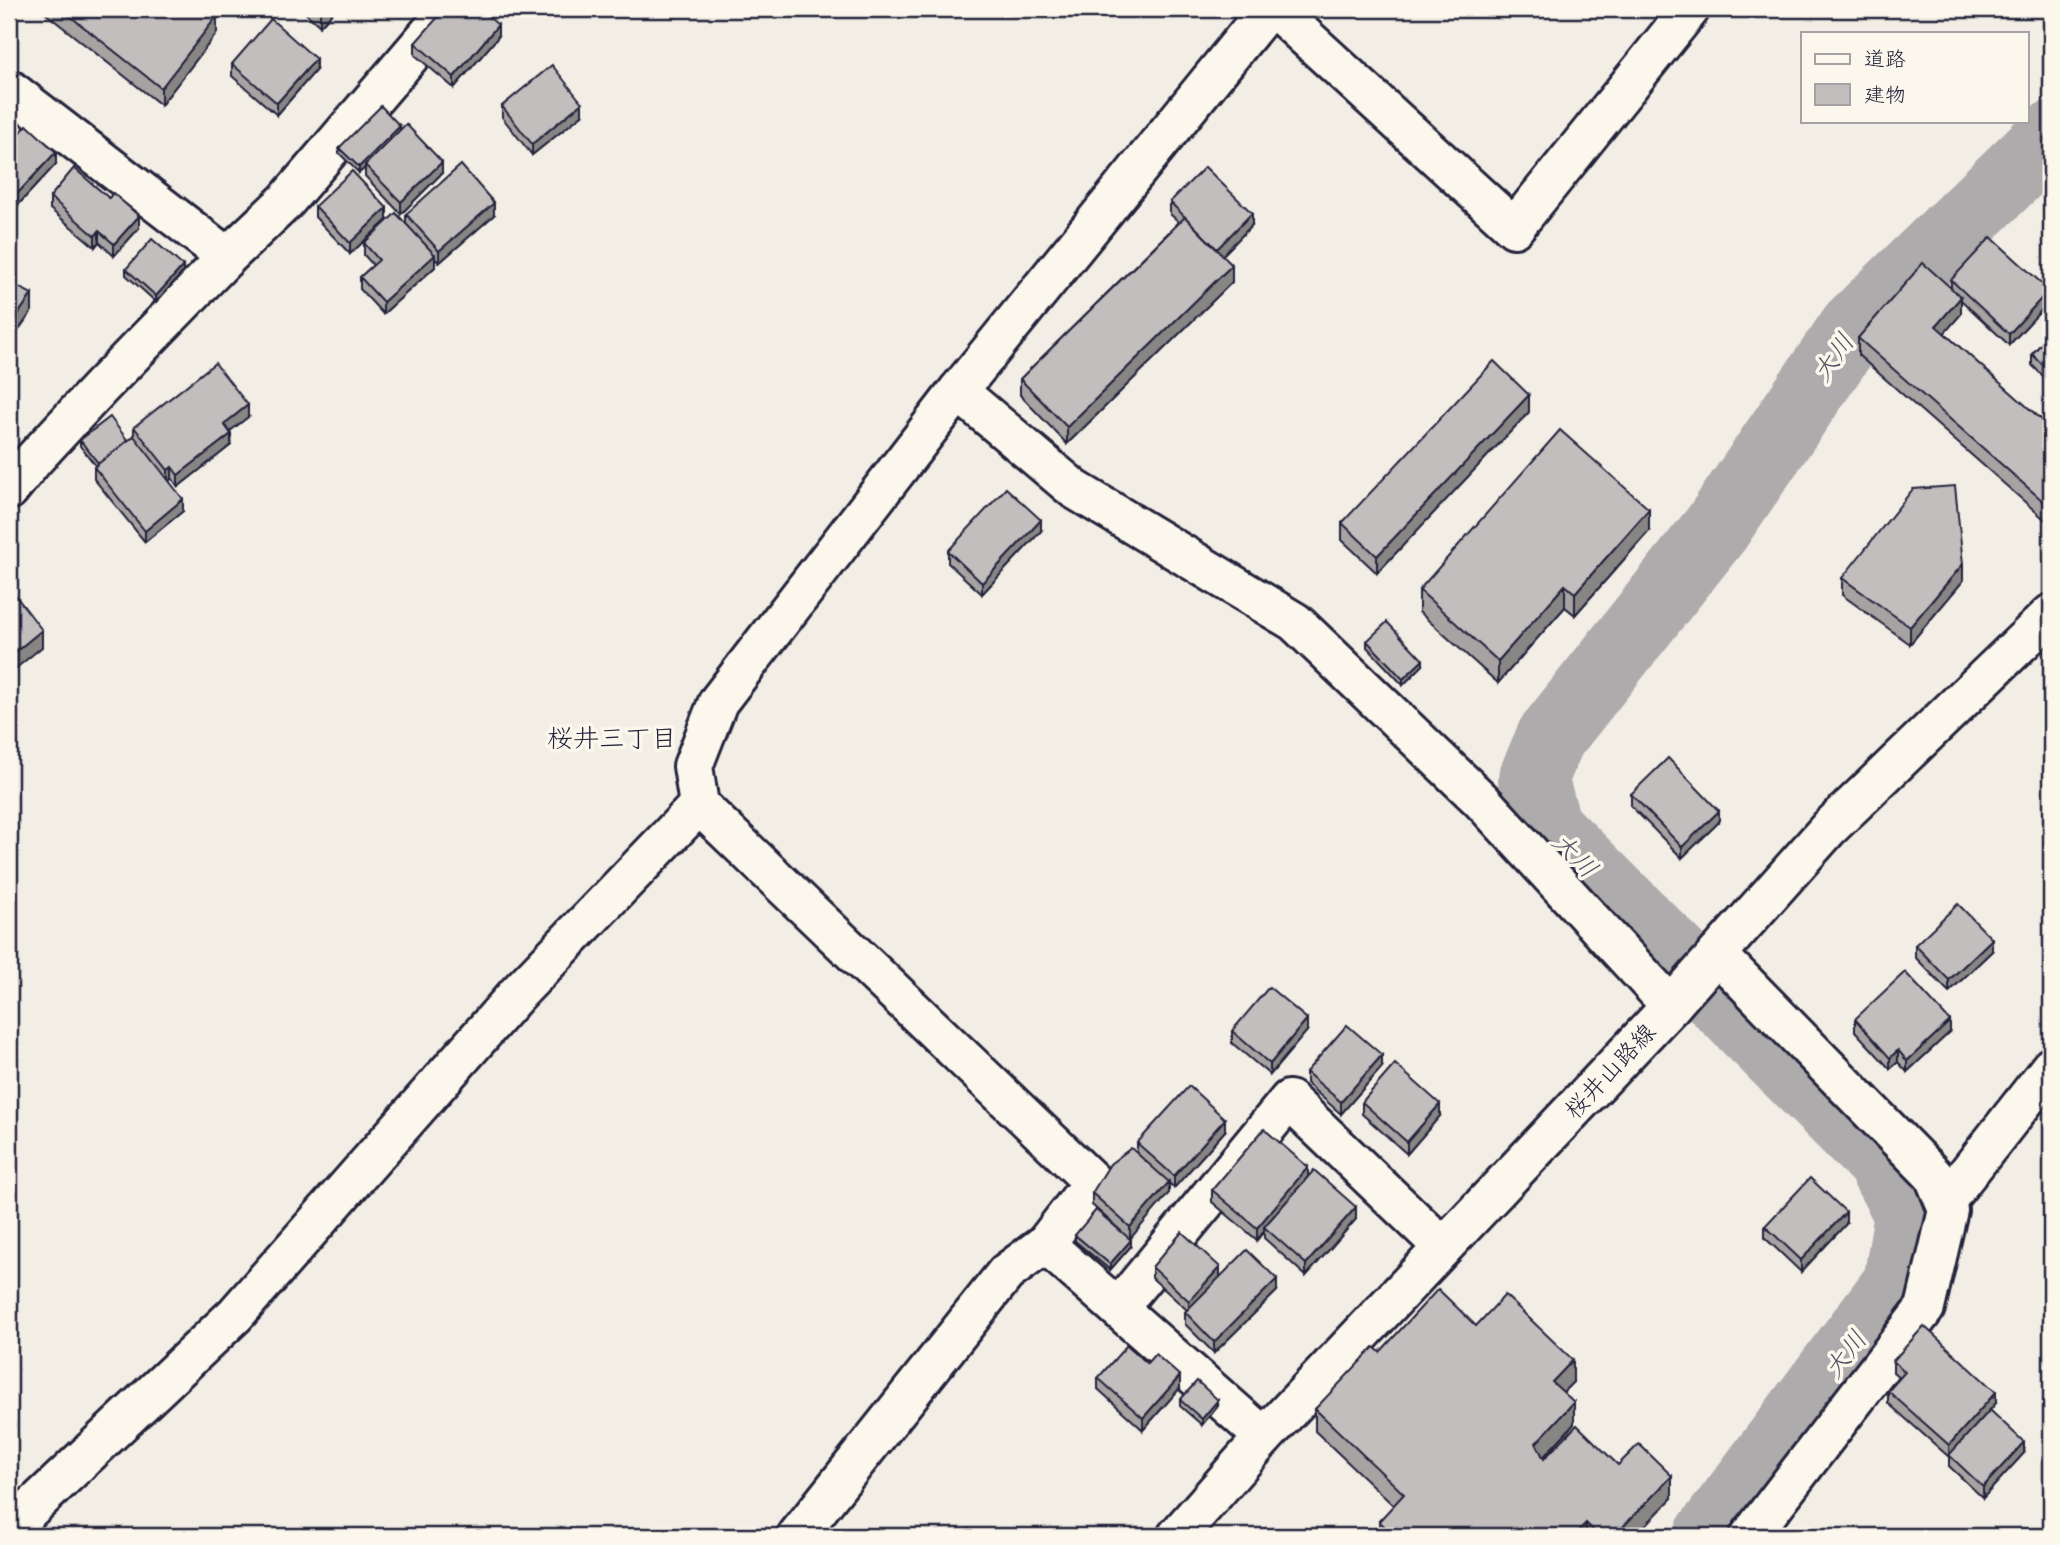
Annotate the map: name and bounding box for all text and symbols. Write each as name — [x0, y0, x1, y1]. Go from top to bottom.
legend — [1801, 32, 2028, 122]
text: 道路 — [1864, 47, 1906, 71]
text: 建物 — [1864, 83, 1906, 107]
water label: 大川 — [1807, 328, 1861, 387]
district label: 桜井三丁目 — [547, 724, 677, 754]
water label: 大川 — [1545, 827, 1603, 885]
street label: 桜井山路線 — [1559, 1018, 1661, 1124]
water label: 大川 — [1818, 1325, 1873, 1384]

